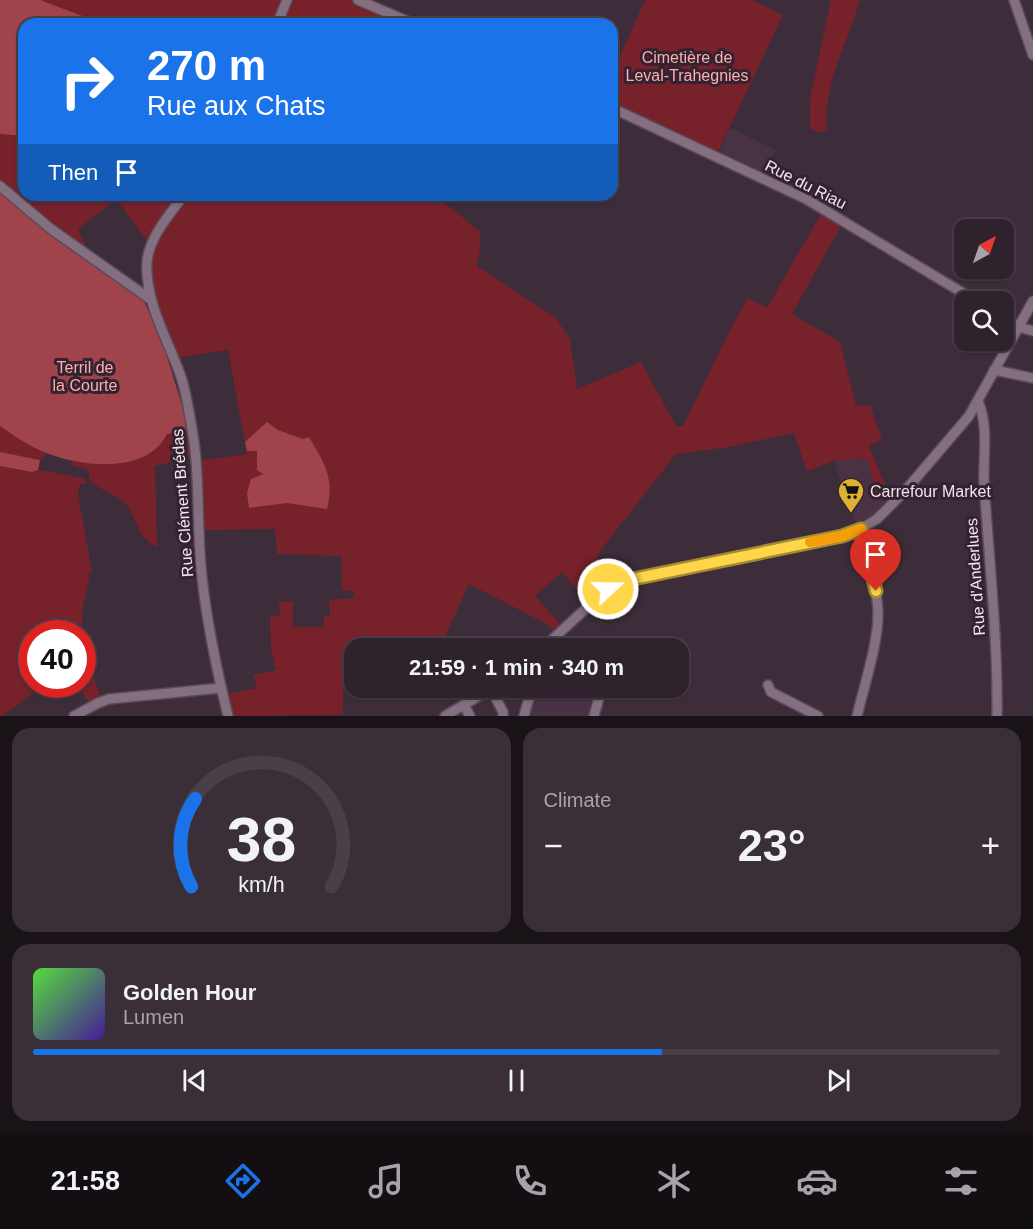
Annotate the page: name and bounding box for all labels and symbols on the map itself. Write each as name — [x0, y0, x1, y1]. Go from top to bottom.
park label: Cimetière de Leval-Trahegnies — [625, 49, 749, 84]
street label: Rue du Riau — [762, 157, 849, 212]
north arrow — [954, 219, 1014, 279]
park label: Terril de la Courte — [53, 359, 118, 394]
street label: Rue Clément Brédas — [169, 428, 196, 578]
supermarket icon: Carrefour Market — [836, 476, 866, 514]
place label: Carrefour Market — [870, 483, 991, 500]
street label: Rue d'Anderlues — [963, 518, 988, 636]
pin — [850, 529, 901, 591]
position arrow — [576, 557, 640, 621]
speed limit sign: 40 — [18, 620, 96, 698]

